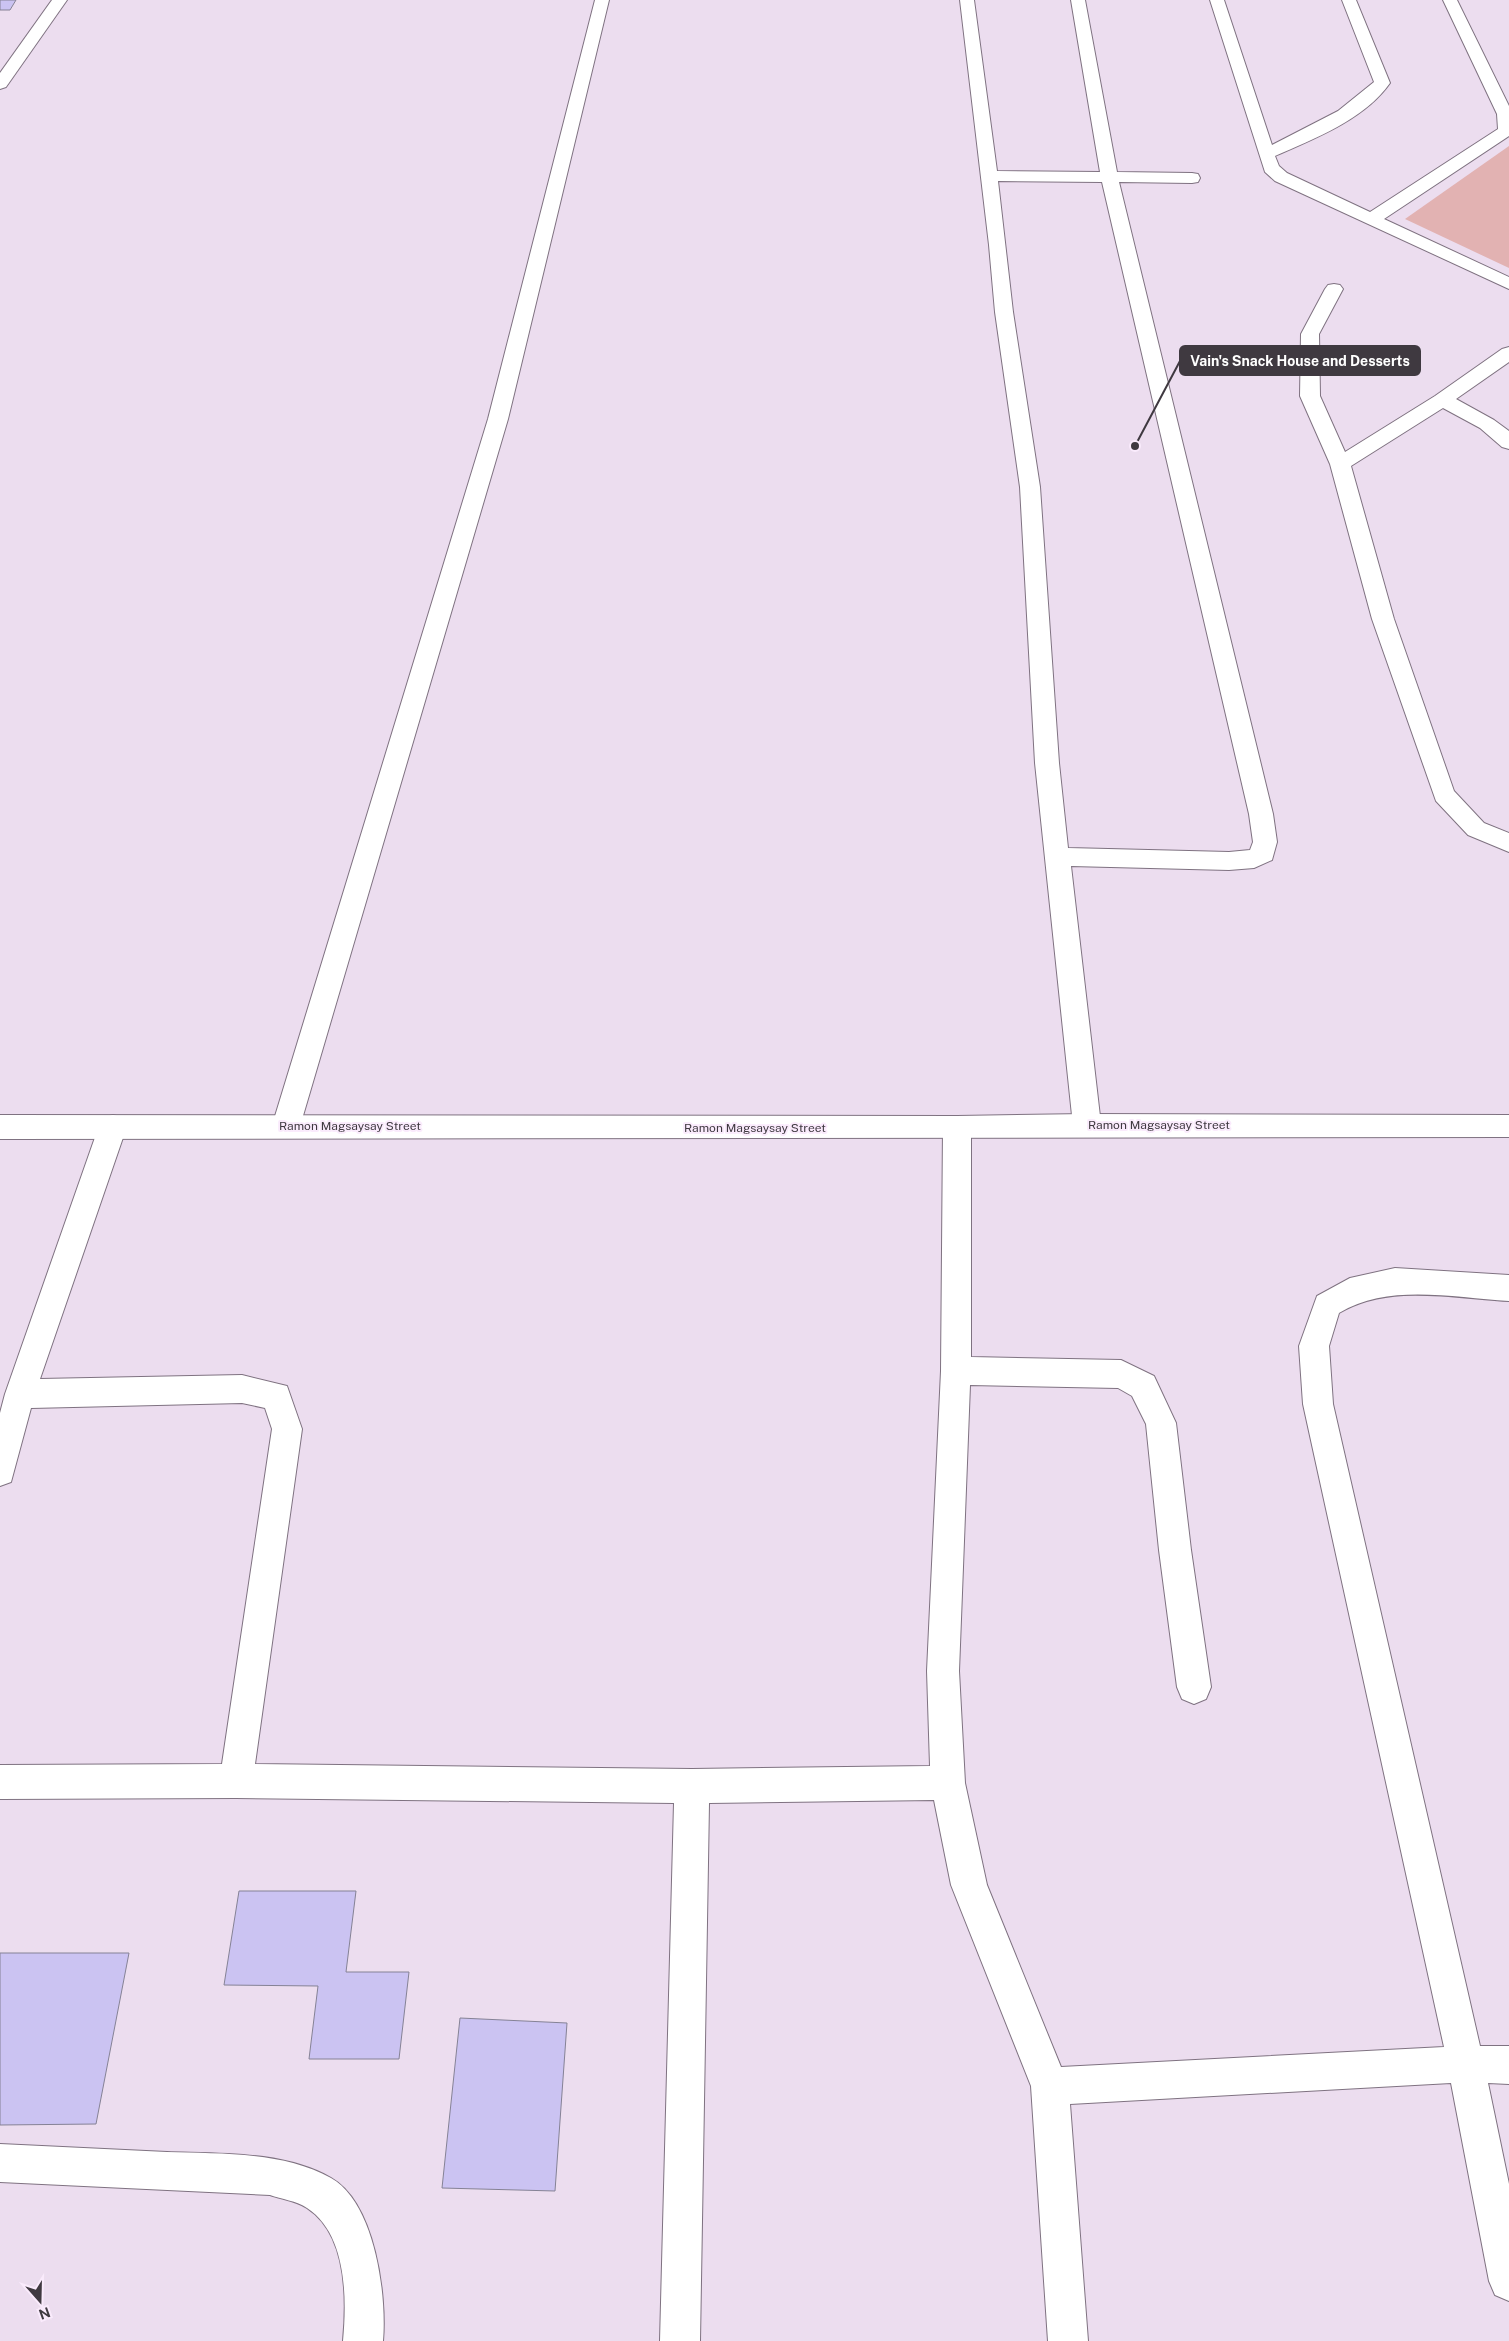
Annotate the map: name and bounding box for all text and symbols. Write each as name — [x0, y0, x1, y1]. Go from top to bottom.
callout: Vain's Snack House and Desserts — [1180, 346, 1420, 375]
text: Vain's Snack House and Desserts — [1190, 353, 1410, 369]
street label: Ramon Magsaysay Street — [1088, 1118, 1230, 1132]
street label: Ramon Magsaysay Street — [279, 1119, 421, 1133]
street label: Ramon Magsaysay Street — [684, 1121, 826, 1135]
north arrow — [15, 2276, 65, 2326]
text: N — [37, 2304, 52, 2323]

